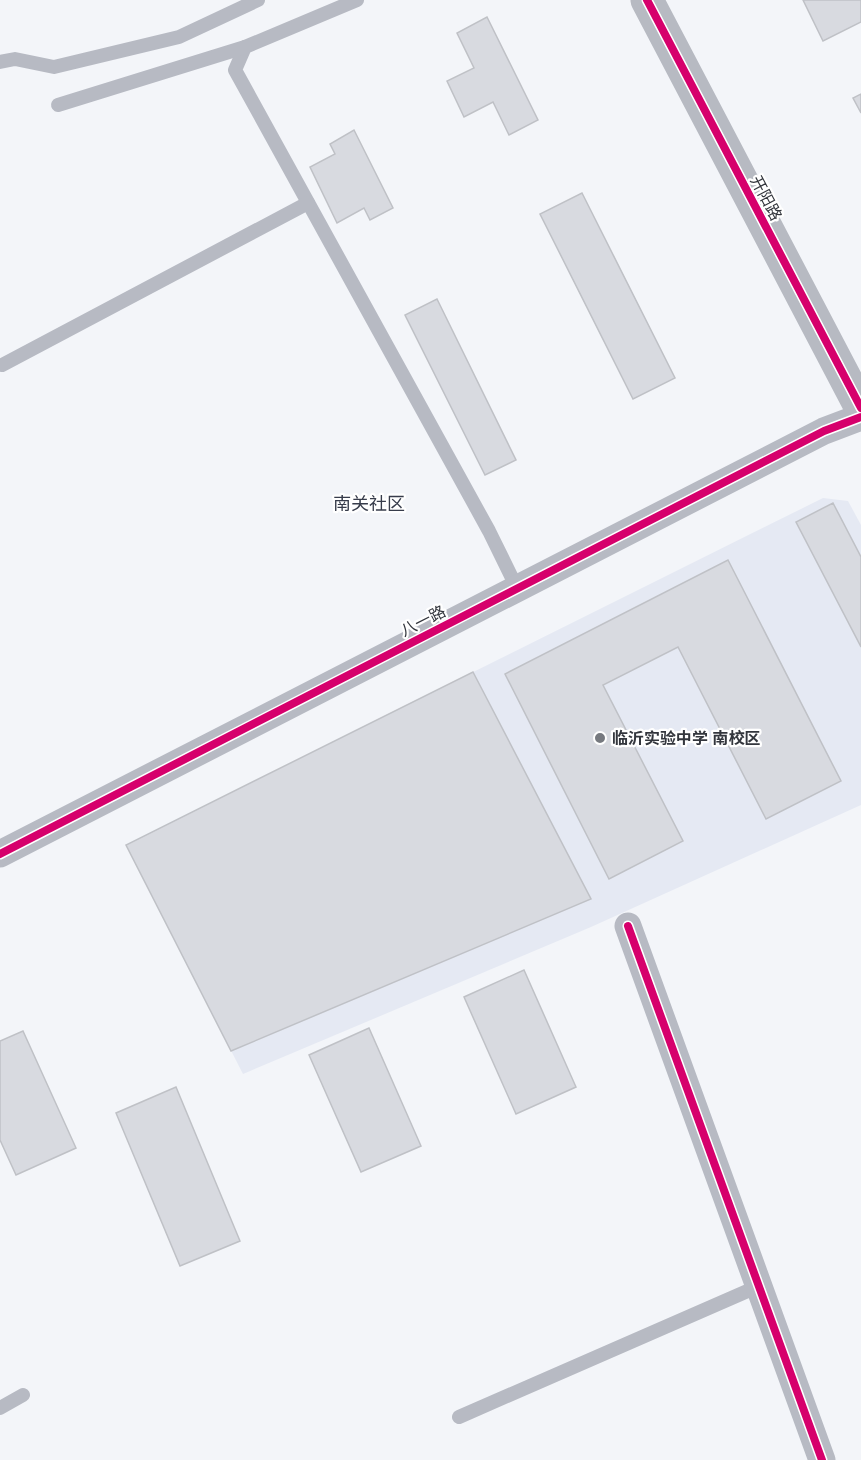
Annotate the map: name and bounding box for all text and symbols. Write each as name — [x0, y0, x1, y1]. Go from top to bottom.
street label: 开阳路 — [746, 172, 786, 224]
district label: 南关社区 — [333, 493, 405, 515]
street label: 八一路 — [397, 602, 449, 640]
place label: 临沂实验中学 南校区 — [612, 729, 761, 748]
marker: 临沂实验中学 南校区 — [593, 731, 607, 745]

